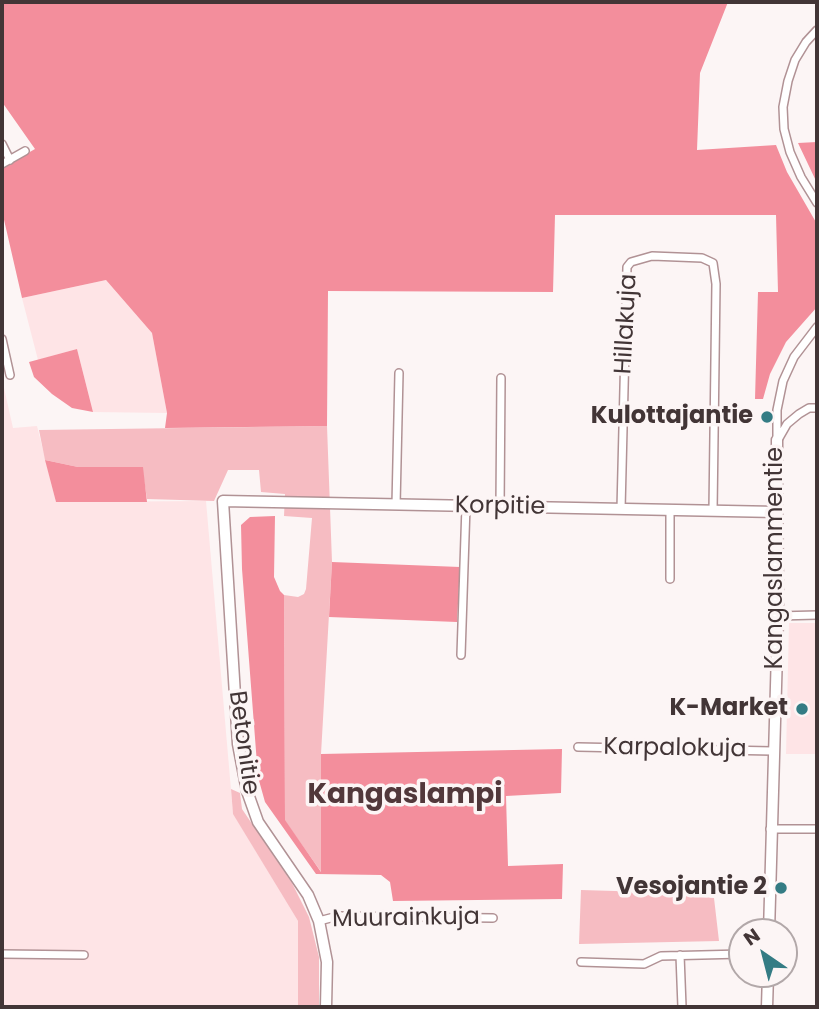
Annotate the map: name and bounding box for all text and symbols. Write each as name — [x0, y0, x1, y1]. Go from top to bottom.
street label: Hillakuja — [610, 273, 644, 375]
place label: Kulottajantie — [591, 403, 753, 431]
marker: Kulottajantie — [759, 409, 775, 425]
street label: Kangaslammentie — [762, 447, 790, 669]
street label: Korpitie — [455, 492, 545, 522]
street label: Betonitie — [221, 689, 265, 797]
place label: K-Market — [669, 695, 788, 723]
marker: K-Market — [794, 701, 810, 717]
street label: Karpalokuja — [603, 733, 747, 765]
district label: Kangaslampi — [307, 779, 503, 813]
place label: Vesojantie 2 — [616, 874, 767, 902]
marker: Vesojantie 2 — [773, 880, 789, 896]
street label: Muurainkuja — [332, 903, 480, 935]
north arrow — [728, 918, 798, 988]
text: N — [738, 922, 765, 952]

